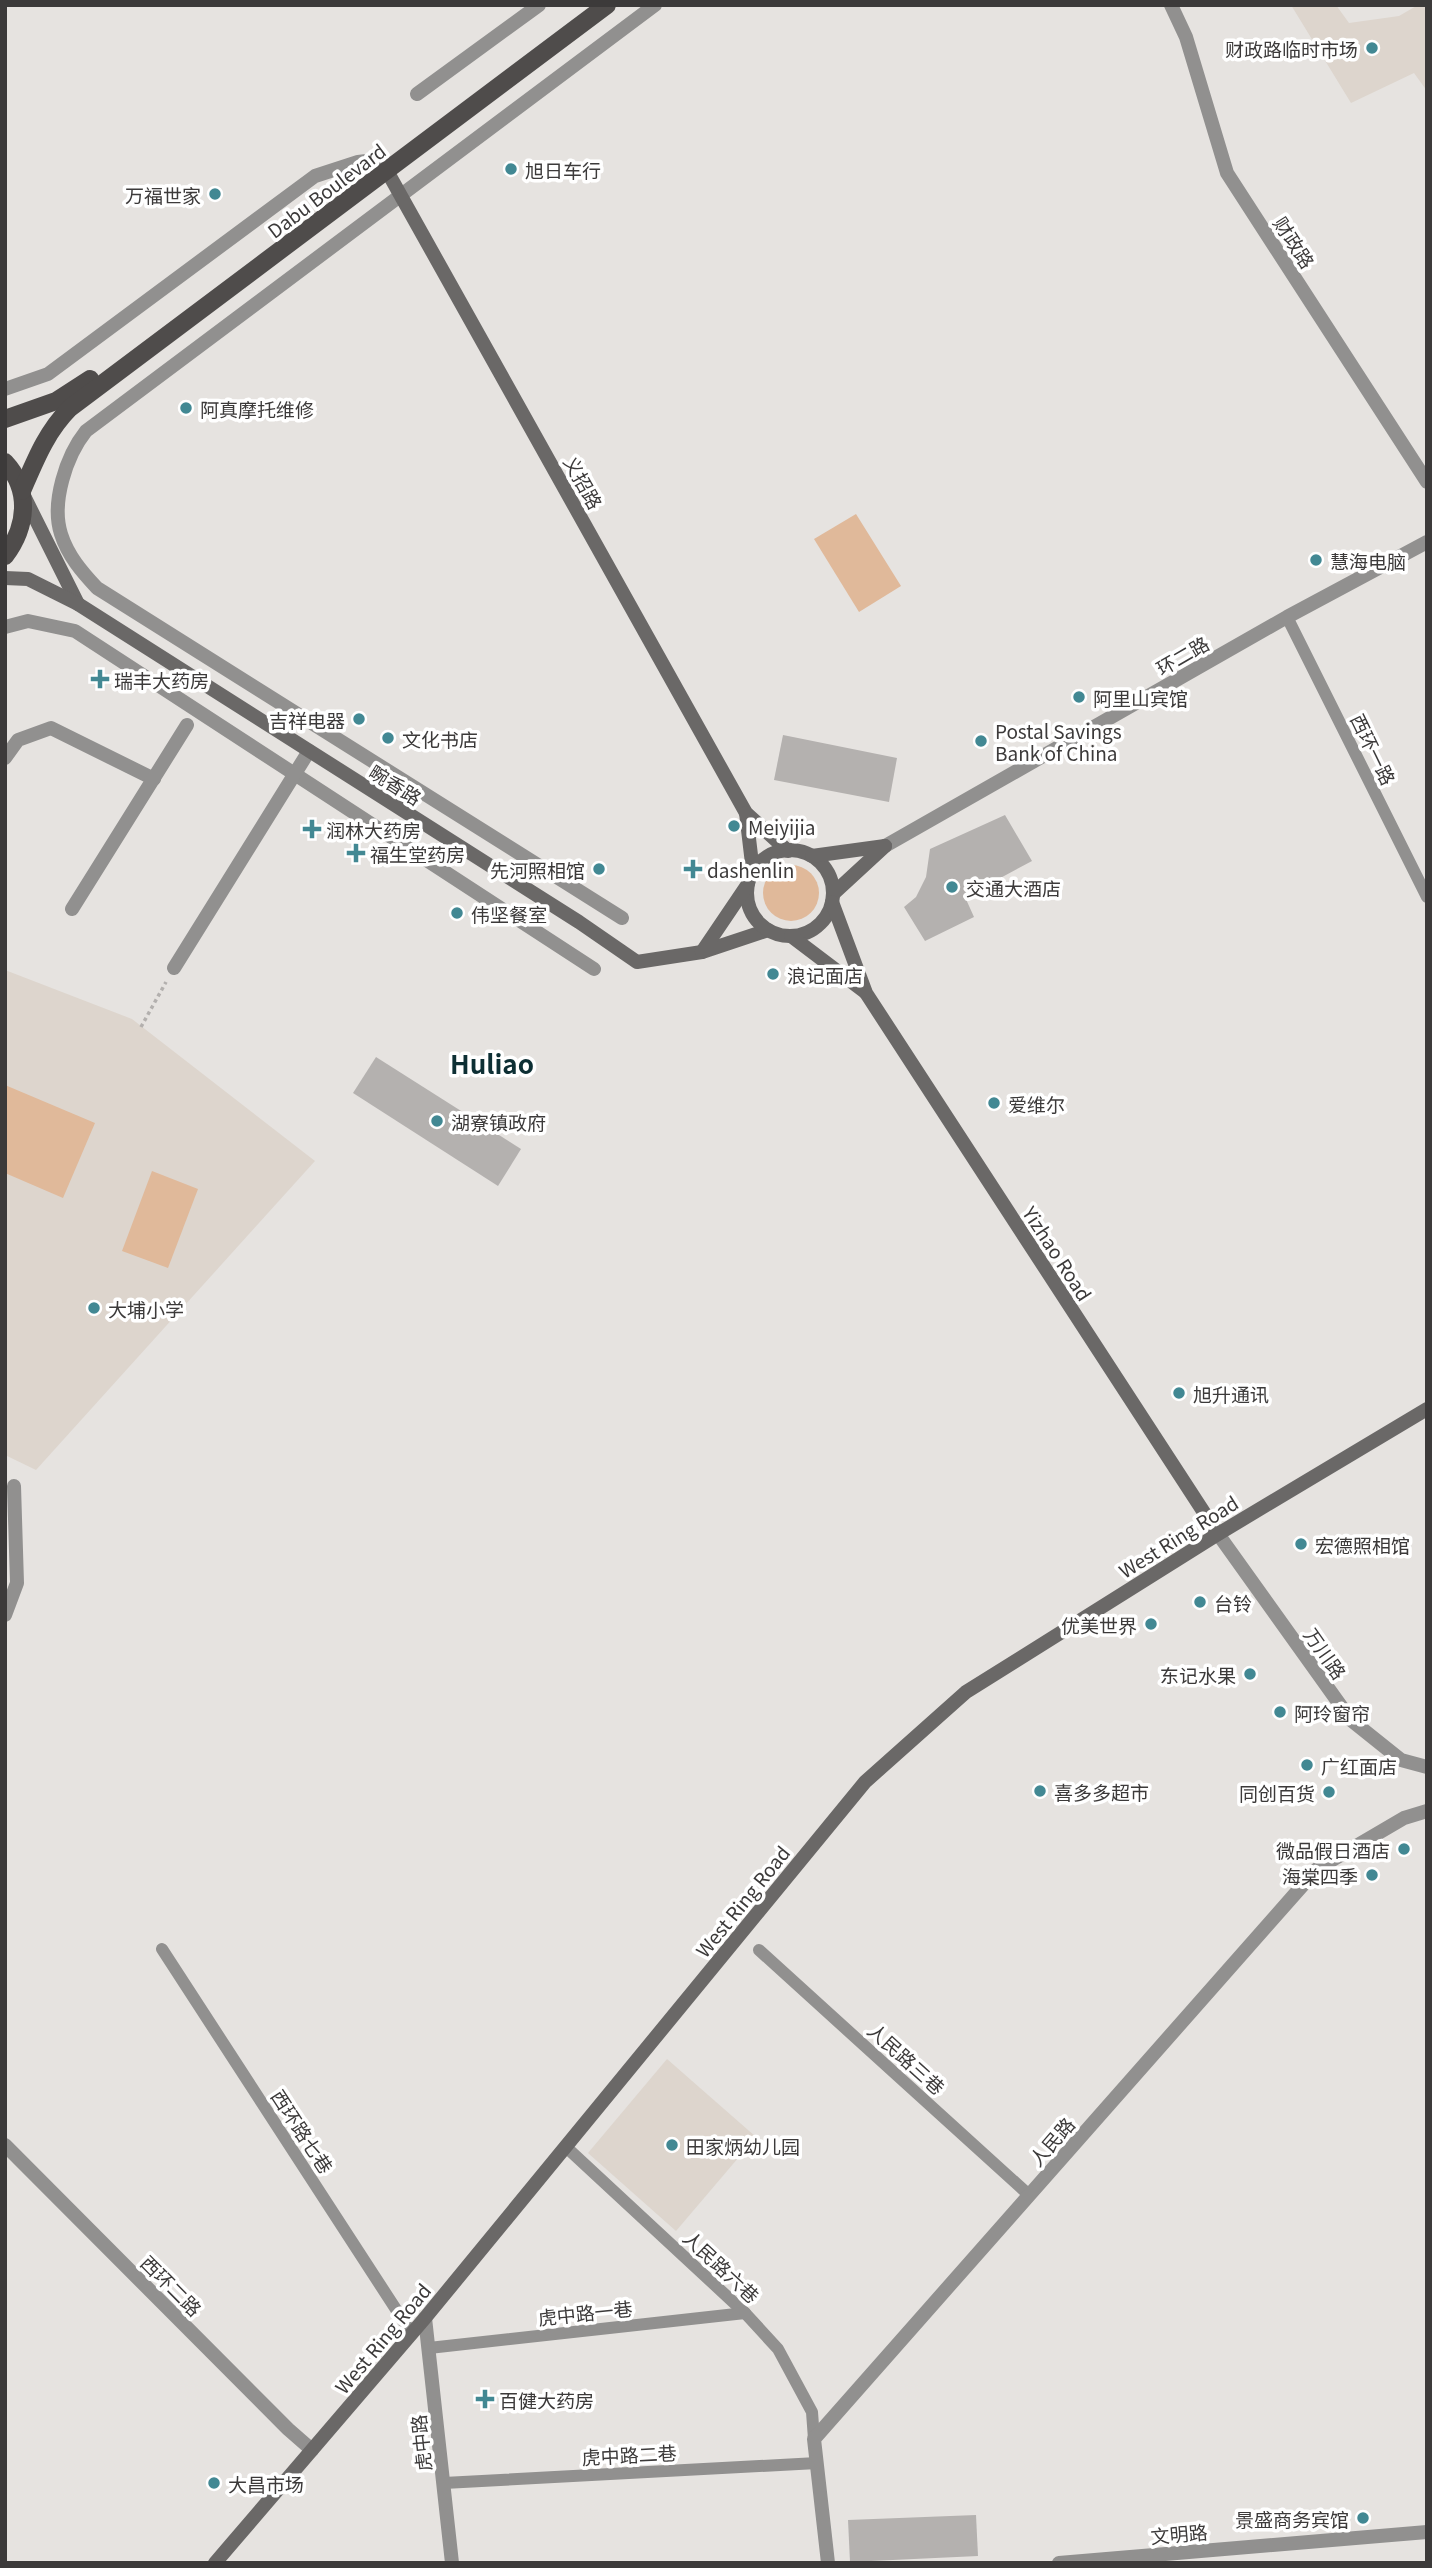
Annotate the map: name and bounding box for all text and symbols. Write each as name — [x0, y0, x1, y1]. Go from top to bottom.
place label: 财政路临时市场 — [1225, 35, 1358, 62]
marker: 财政路临时市场 — [1364, 40, 1380, 56]
street label: Dabu Boulevard — [261, 137, 391, 243]
place label: 旭日车行 — [525, 156, 601, 183]
marker: 旭日车行 — [503, 161, 519, 177]
place label: 万福世家 — [125, 181, 201, 208]
marker: 万福世家 — [207, 186, 223, 202]
street label: 财政路 — [1268, 211, 1322, 273]
place label: 阿真摩托维修 — [200, 395, 314, 422]
marker: 阿真摩托维修 — [178, 400, 194, 416]
street label: 义招路 — [558, 451, 610, 513]
place label: 慧海电脑 — [1330, 547, 1406, 574]
marker: 慧海电脑 — [1308, 552, 1324, 568]
street label: 环二路 — [1151, 629, 1213, 681]
place label: 瑞丰大药房 — [114, 666, 209, 693]
marker: 瑞丰大药房 — [92, 671, 108, 687]
place label: 阿里山宾馆 — [1093, 684, 1188, 711]
marker: 阿里山宾馆 — [1071, 689, 1087, 705]
place label: 吉祥电器 — [269, 706, 345, 733]
street label: 西环一路 — [1345, 709, 1403, 789]
marker: 吉祥电器 — [351, 711, 367, 727]
place label: Postal Savings Bank of China — [995, 717, 1122, 766]
place label: 文化书店 — [402, 725, 478, 752]
marker: 文化书店 — [380, 730, 396, 746]
marker: Postal Savings Bank of China — [973, 733, 989, 749]
street label: 畹香路 — [365, 757, 427, 811]
place label: Meiyijia — [748, 813, 815, 840]
place label: 润林大药房 — [326, 816, 421, 843]
marker: Meiyijia — [726, 818, 742, 834]
marker: 润林大药房 — [304, 821, 320, 837]
place label: 福生堂药房 — [370, 840, 465, 867]
marker: 福生堂药房 — [348, 845, 364, 861]
place label: 先河照相馆 — [490, 856, 585, 883]
place label: dashenlin — [707, 856, 794, 883]
marker: 先河照相馆 — [591, 861, 607, 877]
marker: dashenlin — [685, 861, 701, 877]
place label: 交通大酒店 — [966, 874, 1061, 901]
marker: 交通大酒店 — [944, 879, 960, 895]
place label: 伟坚餐室 — [471, 900, 547, 927]
marker: 伟坚餐室 — [449, 905, 465, 921]
place label: 浪记面店 — [787, 961, 863, 988]
marker: 浪记面店 — [765, 966, 781, 982]
district label: Huliao — [450, 1044, 534, 1081]
place label: 爱维尔 — [1008, 1090, 1065, 1117]
marker: 爱维尔 — [986, 1095, 1002, 1111]
place label: 湖寮镇政府 — [451, 1108, 546, 1135]
marker: 湖寮镇政府 — [429, 1113, 445, 1129]
street label: Yizhao Road — [1017, 1200, 1099, 1306]
place label: 大埔小学 — [108, 1295, 184, 1322]
marker: 大埔小学 — [86, 1300, 102, 1316]
place label: 旭升通讯 — [1193, 1380, 1269, 1407]
marker: 旭升通讯 — [1171, 1385, 1187, 1401]
street label: West Ring Road — [1113, 1488, 1243, 1584]
place label: 宏德照相馆 — [1315, 1531, 1410, 1558]
marker: 宏德照相馆 — [1293, 1536, 1309, 1552]
place label: 台铃 — [1214, 1589, 1252, 1616]
marker: 台铃 — [1192, 1594, 1208, 1610]
place label: 优美世界 — [1061, 1611, 1137, 1638]
marker: 优美世界 — [1143, 1616, 1159, 1632]
street label: 万川路 — [1299, 1622, 1353, 1684]
place label: 东记水果 — [1160, 1661, 1236, 1688]
marker: 东记水果 — [1242, 1666, 1258, 1682]
place label: 阿玲窗帘 — [1294, 1699, 1370, 1726]
marker: 阿玲窗帘 — [1272, 1704, 1288, 1720]
place label: 广红面店 — [1321, 1752, 1397, 1779]
marker: 广红面店 — [1299, 1757, 1315, 1773]
place label: 喜多多超市 — [1054, 1778, 1149, 1805]
place label: 同创百货 — [1239, 1779, 1315, 1806]
marker: 喜多多超市 — [1032, 1783, 1048, 1799]
marker: 同创百货 — [1321, 1784, 1337, 1800]
place label: 微品假日酒店 — [1276, 1836, 1390, 1863]
street label: West Ring Road — [689, 1840, 795, 1962]
marker: 微品假日酒店 — [1396, 1841, 1412, 1857]
place label: 海棠四季 — [1282, 1862, 1358, 1889]
marker: 海棠四季 — [1364, 1867, 1380, 1883]
street label: 人民路三巷 — [863, 2016, 951, 2100]
street label: 西环路七巷 — [266, 2084, 340, 2178]
street label: 人民路 — [1022, 2111, 1080, 2171]
place label: 田家炳幼儿园 — [686, 2132, 800, 2159]
marker: 田家炳幼儿园 — [664, 2137, 680, 2153]
street label: 人民路六巷 — [678, 2224, 766, 2308]
street label: 西环二路 — [136, 2249, 208, 2321]
street label: West Ring Road — [328, 2277, 436, 2399]
street label: 虎中路一巷 — [536, 2294, 634, 2330]
place label: 百健大药房 — [499, 2386, 594, 2413]
marker: 百健大药房 — [477, 2391, 493, 2407]
street label: 虎中路 — [404, 2413, 436, 2473]
street label: 虎中路二巷 — [581, 2438, 677, 2470]
place label: 大昌市场 — [228, 2470, 304, 2497]
marker: 大昌市场 — [206, 2475, 222, 2491]
place label: 景盛商务宾馆 — [1235, 2505, 1349, 2532]
marker: 景盛商务宾馆 — [1355, 2510, 1371, 2526]
street label: 文明路 — [1149, 2517, 1209, 2549]

